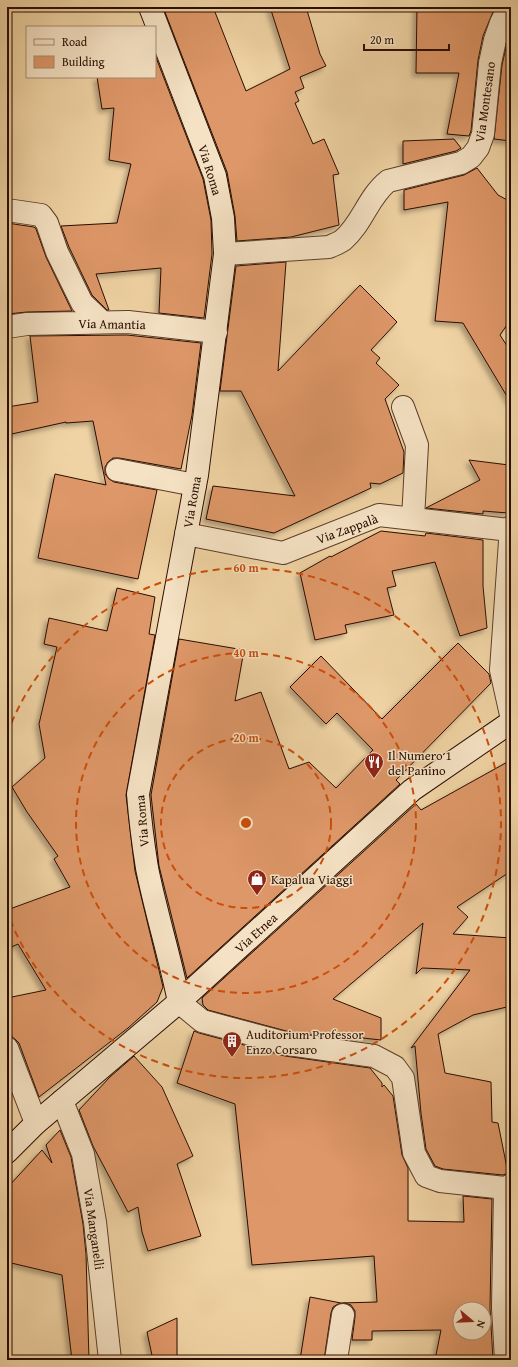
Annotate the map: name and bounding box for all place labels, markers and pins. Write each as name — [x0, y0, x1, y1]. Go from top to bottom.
place label: Il Numero 1 del Panino — [388, 746, 452, 780]
restaurant icon: Il Numero 1 del Panino — [363, 751, 385, 779]
centre of rings — [239, 816, 253, 830]
shop icon: Kapalua Viaggi — [246, 868, 268, 896]
place label: Kapalua Viaggi — [271, 870, 353, 889]
place label: Auditorium Professor Enzo Corsaro — [246, 1025, 364, 1059]
building icon: Auditorium Professor Enzo Corsaro — [221, 1030, 243, 1058]

